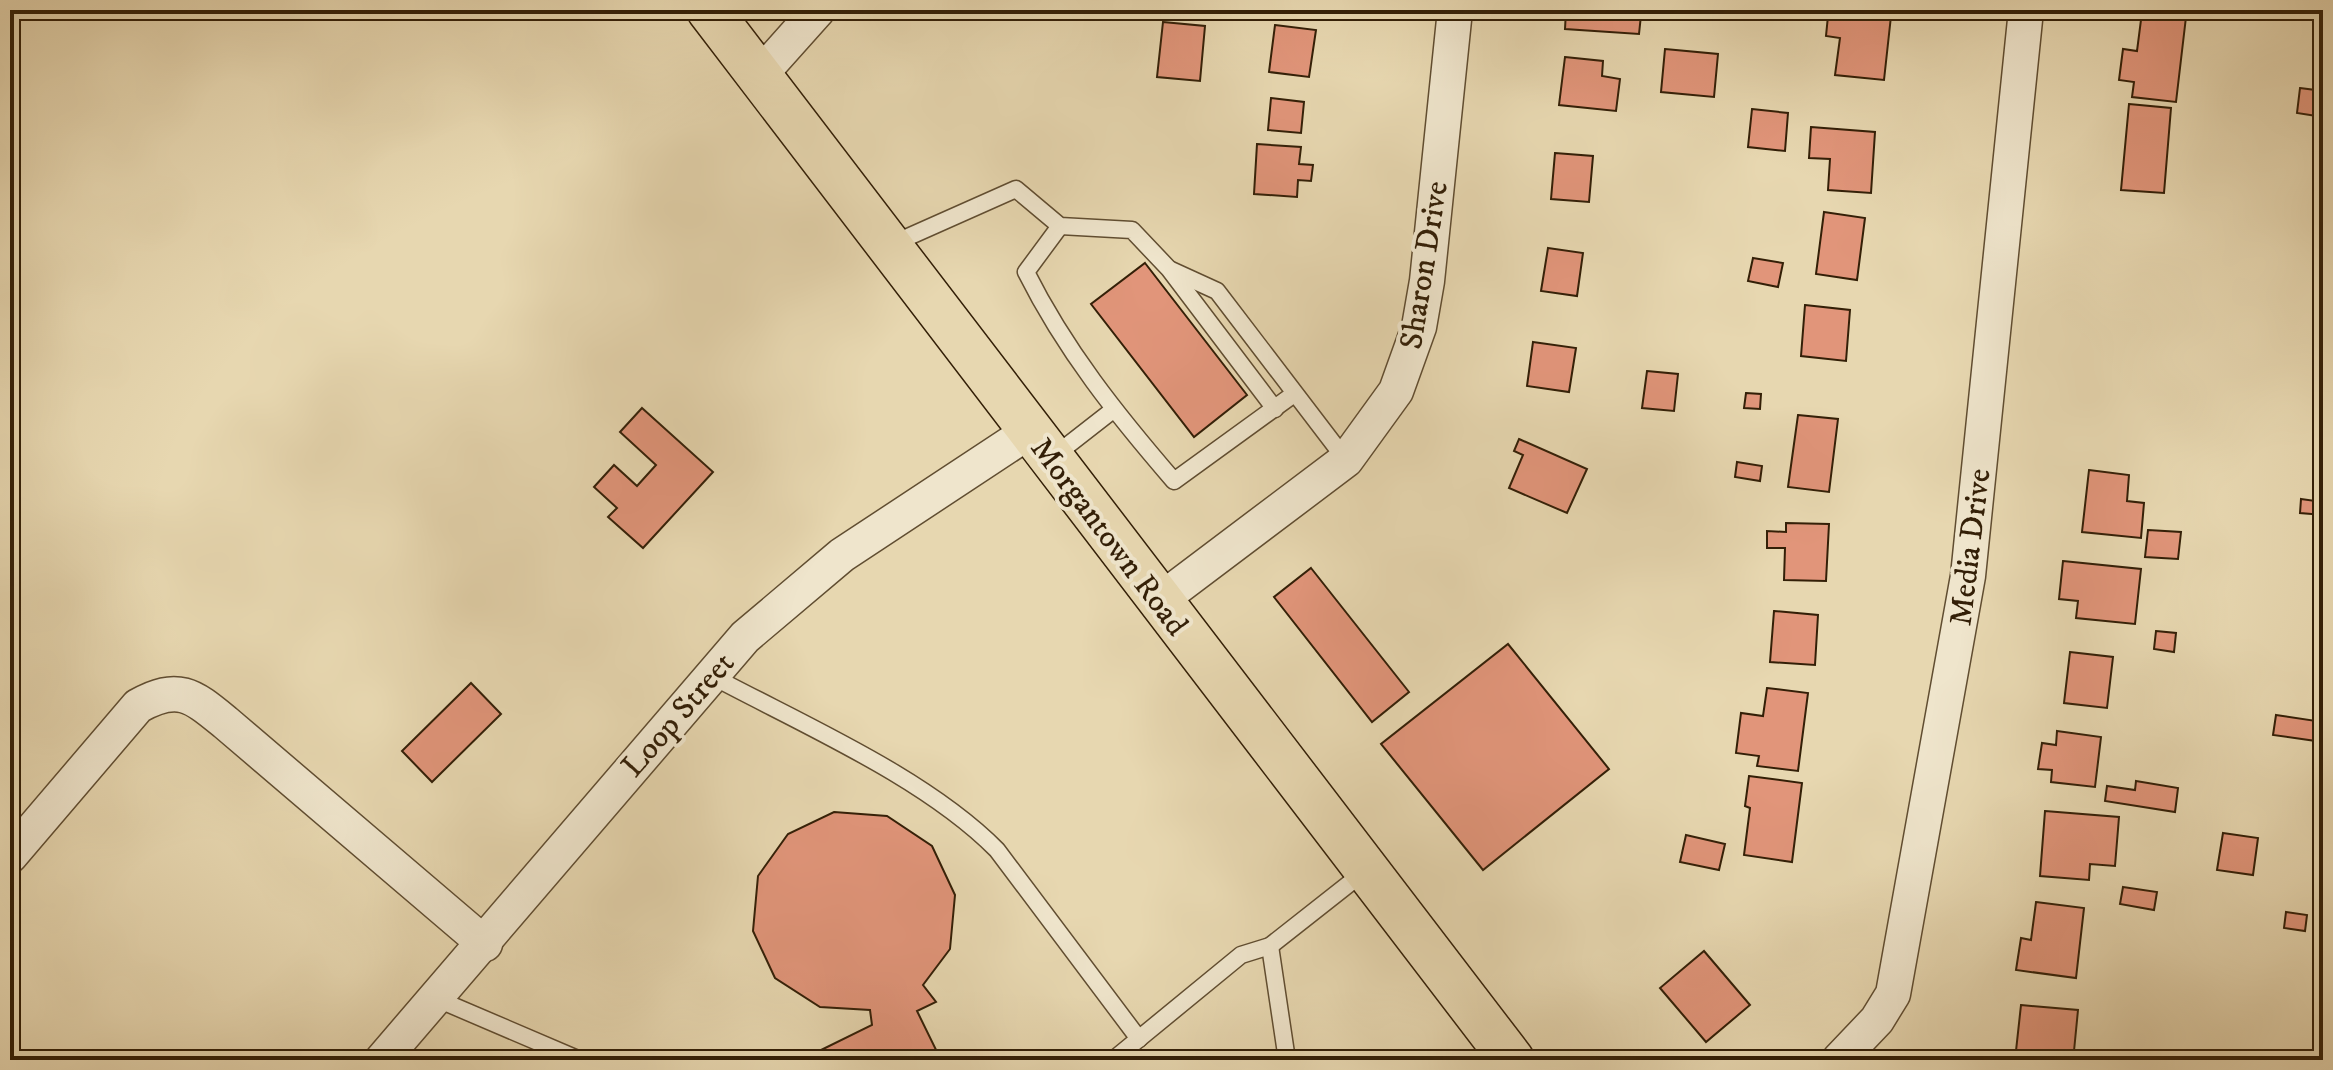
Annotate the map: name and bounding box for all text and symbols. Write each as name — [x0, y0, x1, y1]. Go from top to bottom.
street label: Sharon Drive — [1392, 179, 1458, 352]
street label: Morgantown Road — [1021, 430, 1196, 644]
street label: Media Drive — [1942, 466, 2000, 628]
street label: Loop Street — [613, 645, 744, 786]

